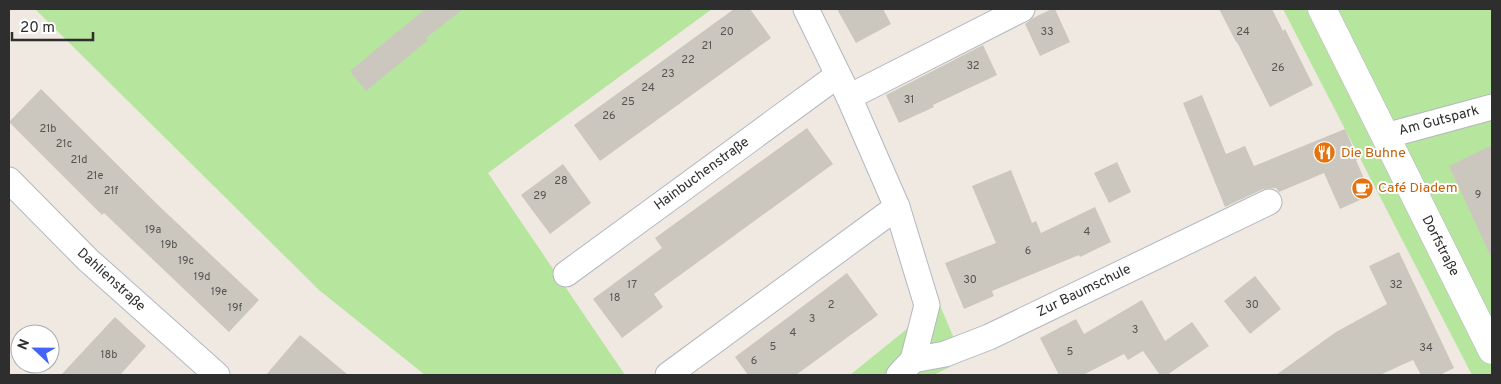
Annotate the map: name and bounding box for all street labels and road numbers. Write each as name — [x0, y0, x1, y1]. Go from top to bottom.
street label: Am Gutspark — [1397, 102, 1481, 140]
street label: Hainbuchenstraße — [651, 134, 753, 214]
street label: Dorfstraße — [1417, 213, 1463, 279]
street label: Dahlienstraße — [73, 245, 149, 315]
street label: Zur Baumschule — [1034, 261, 1134, 321]

